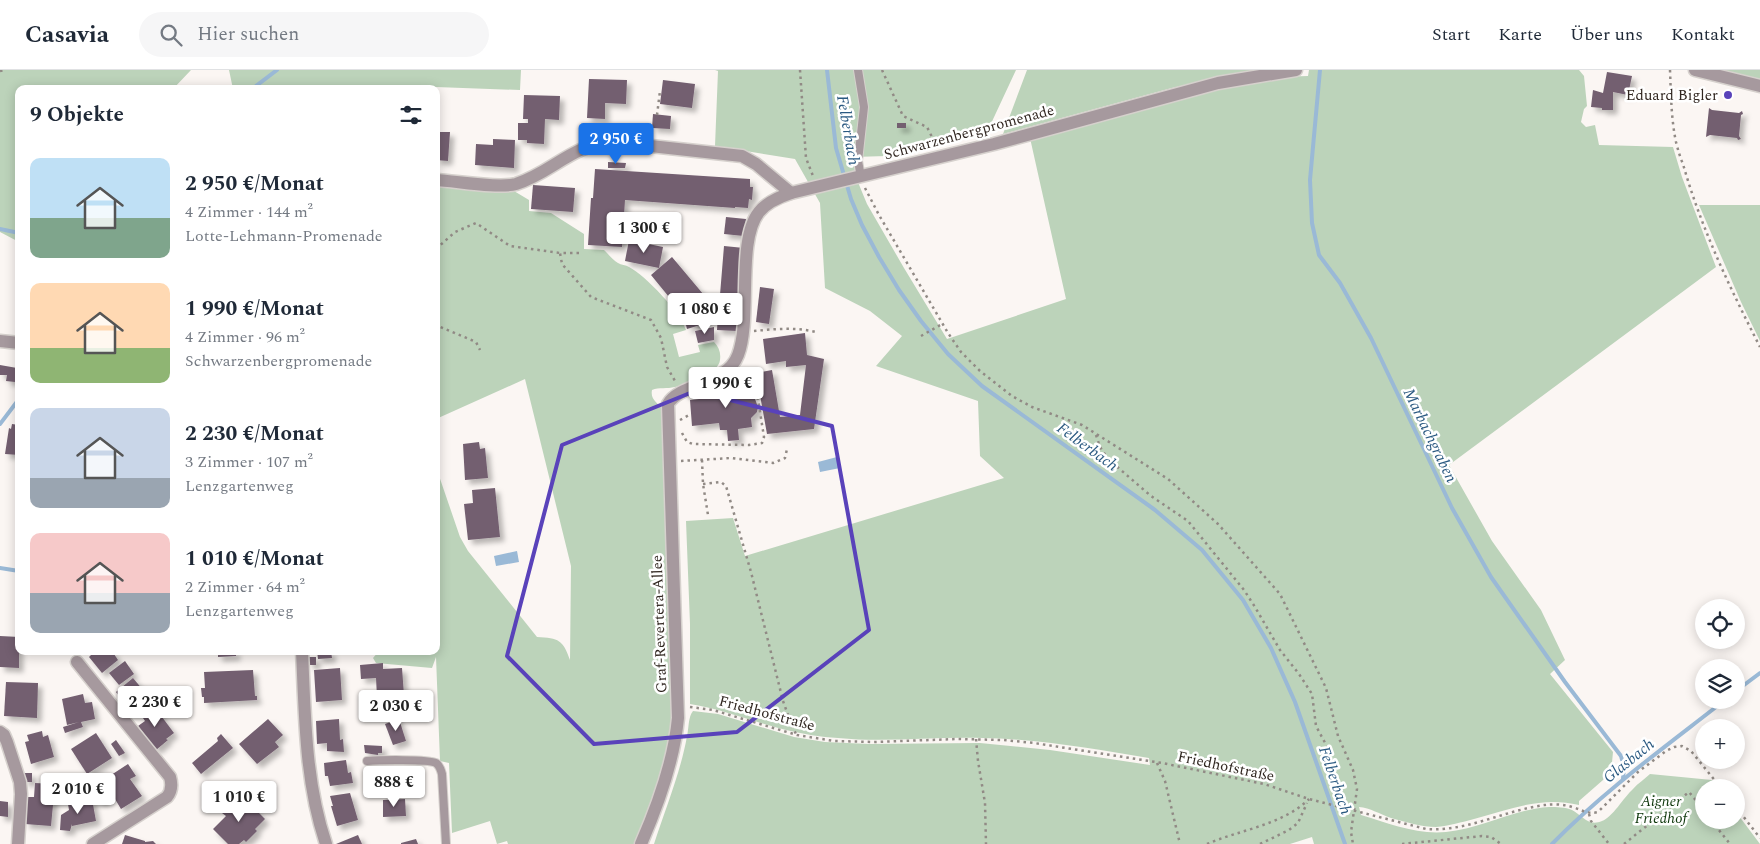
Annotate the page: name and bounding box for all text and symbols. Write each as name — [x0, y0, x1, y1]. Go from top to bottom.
search box — [139, 12, 489, 57]
text: Casavia — [25, 17, 109, 53]
text: Hier suchen — [197, 20, 299, 49]
icon: search — [157, 21, 185, 49]
text: Start — [1432, 21, 1470, 48]
text: Karte — [1498, 21, 1542, 48]
text: Über uns — [1570, 21, 1643, 48]
text: Kontakt — [1671, 21, 1735, 48]
place label: Eduard Bigler — [1626, 84, 1718, 107]
marker: Eduard Bigler — [1722, 89, 1734, 101]
water label: Felberbach — [830, 93, 866, 167]
text: 9 Objekte — [30, 99, 124, 131]
street label: Schwarzenbergpromenade — [881, 99, 1057, 166]
icon: filters — [397, 101, 425, 129]
pin: 2 950 € — [570, 122, 662, 165]
text: 2 950 € — [590, 127, 642, 151]
text: 2 950 €/Monat — [185, 168, 324, 200]
icon: home — [70, 178, 130, 238]
text: 4 Zimmer · 144 m² — [185, 200, 313, 224]
pin: 1 300 € — [598, 212, 690, 254]
text: 1 300 € — [618, 216, 670, 240]
text: Lotte-Lehmann-Promenade — [185, 224, 383, 248]
pin: 1 080 € — [659, 292, 751, 335]
text: 1 990 €/Monat — [185, 293, 324, 325]
text: 1 080 € — [679, 297, 731, 321]
icon: home — [70, 303, 130, 363]
text: 4 Zimmer · 96 m² — [185, 325, 305, 349]
text: Schwarzenbergpromenade — [185, 349, 372, 373]
pin: 1 990 € — [680, 366, 772, 409]
text: 1 990 € — [700, 371, 752, 395]
water label: Marbachgraben — [1397, 384, 1464, 487]
water label: Felberbach — [1052, 416, 1123, 477]
text: 2 230 €/Monat — [185, 418, 324, 450]
icon: home — [70, 428, 130, 488]
text: 3 Zimmer · 107 m² — [185, 450, 313, 474]
text: Lenzgartenweg — [185, 474, 294, 498]
text: 1 010 €/Monat — [185, 543, 324, 575]
icon: home — [70, 553, 130, 613]
street label: Graf-Revertera-Allee — [646, 555, 673, 693]
text: 2 Zimmer · 64 m² — [185, 575, 305, 599]
text: Lenzgartenweg — [185, 599, 294, 623]
map controls — [1695, 599, 1745, 829]
button: locate — [1695, 599, 1745, 649]
button: layers — [1695, 659, 1745, 709]
pin: 2 230 € — [109, 686, 201, 728]
text: 2 230 € — [129, 690, 181, 714]
pin: 2 030 € — [350, 690, 442, 732]
street label: Friedhofstraße — [716, 690, 817, 737]
text: 2 030 € — [370, 694, 422, 718]
button: + — [1695, 719, 1745, 769]
water label: Glasbach — [1598, 733, 1660, 789]
water label: Felberbach — [1312, 743, 1358, 818]
street label: Friedhofstraße — [1175, 745, 1276, 788]
pin: 888 € — [359, 766, 429, 808]
text: 888 € — [374, 770, 414, 794]
pin: 2 010 € — [32, 772, 124, 815]
text: 2 010 € — [52, 777, 104, 801]
button: − — [1695, 779, 1745, 829]
pin: 1 010 € — [193, 780, 285, 823]
text: 1 010 € — [213, 785, 265, 809]
park label: Aigner Friedhof — [1635, 790, 1689, 830]

